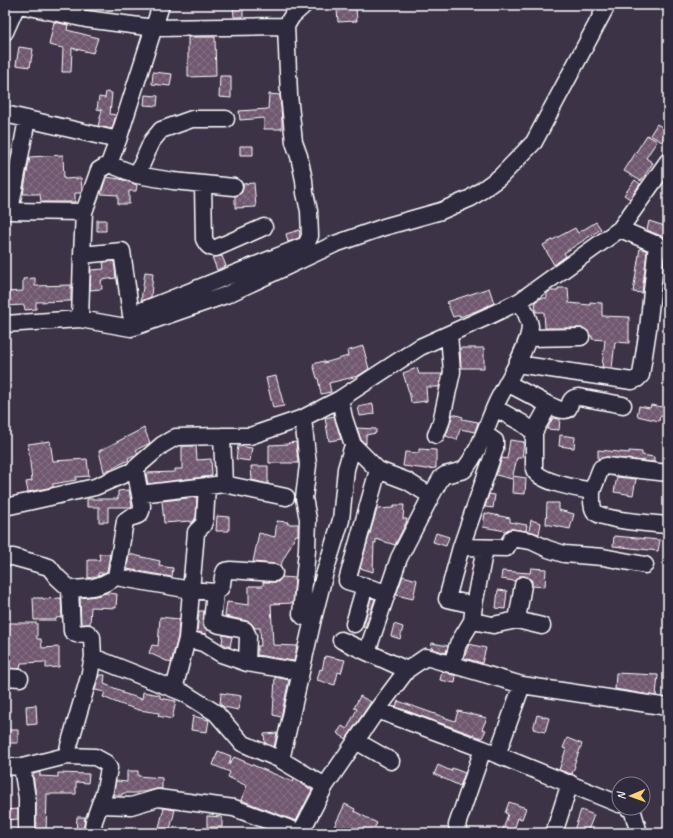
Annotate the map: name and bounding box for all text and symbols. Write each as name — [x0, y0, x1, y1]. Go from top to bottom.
north arrow — [611, 776, 651, 816]
text: N — [614, 791, 628, 800]

